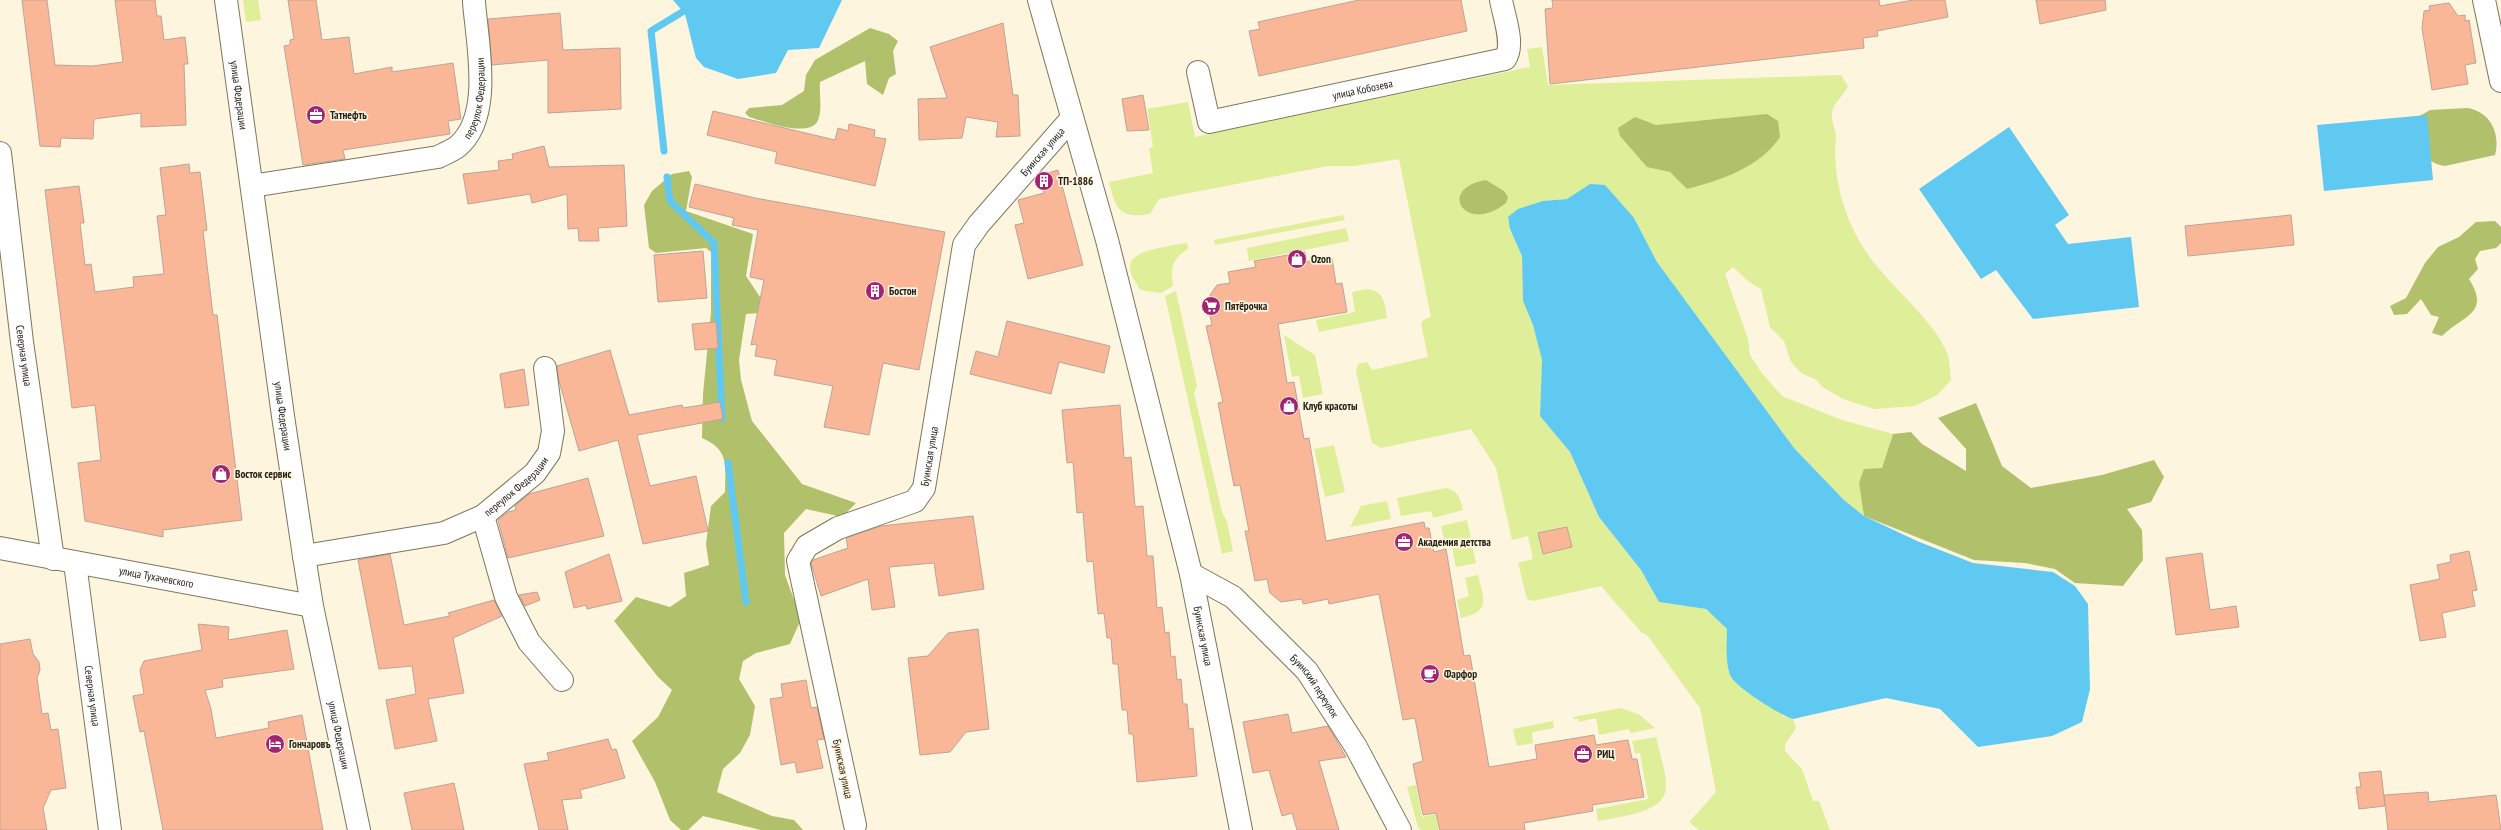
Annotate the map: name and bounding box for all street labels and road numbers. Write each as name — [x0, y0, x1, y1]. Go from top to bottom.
street label: переулок Федерации — [460, 57, 488, 142]
street label: улица Федерации — [227, 60, 251, 131]
street label: улица Кобозева — [1331, 76, 1394, 103]
street label: Буинская улица — [1017, 124, 1068, 179]
street label: Северная улица — [13, 324, 35, 387]
street label: улица Федерации — [271, 381, 295, 452]
street label: Буинская улица — [917, 425, 941, 487]
street label: переулок Федерации — [481, 454, 551, 519]
street label: улица Тухачевского — [118, 563, 195, 591]
street label: Буинская улица — [1190, 605, 1216, 667]
street label: Буинский переулок — [1287, 651, 1342, 721]
street label: Северная улица — [81, 665, 103, 727]
street label: улица Федерации — [325, 700, 353, 771]
street label: Буинская улица — [830, 738, 856, 800]

